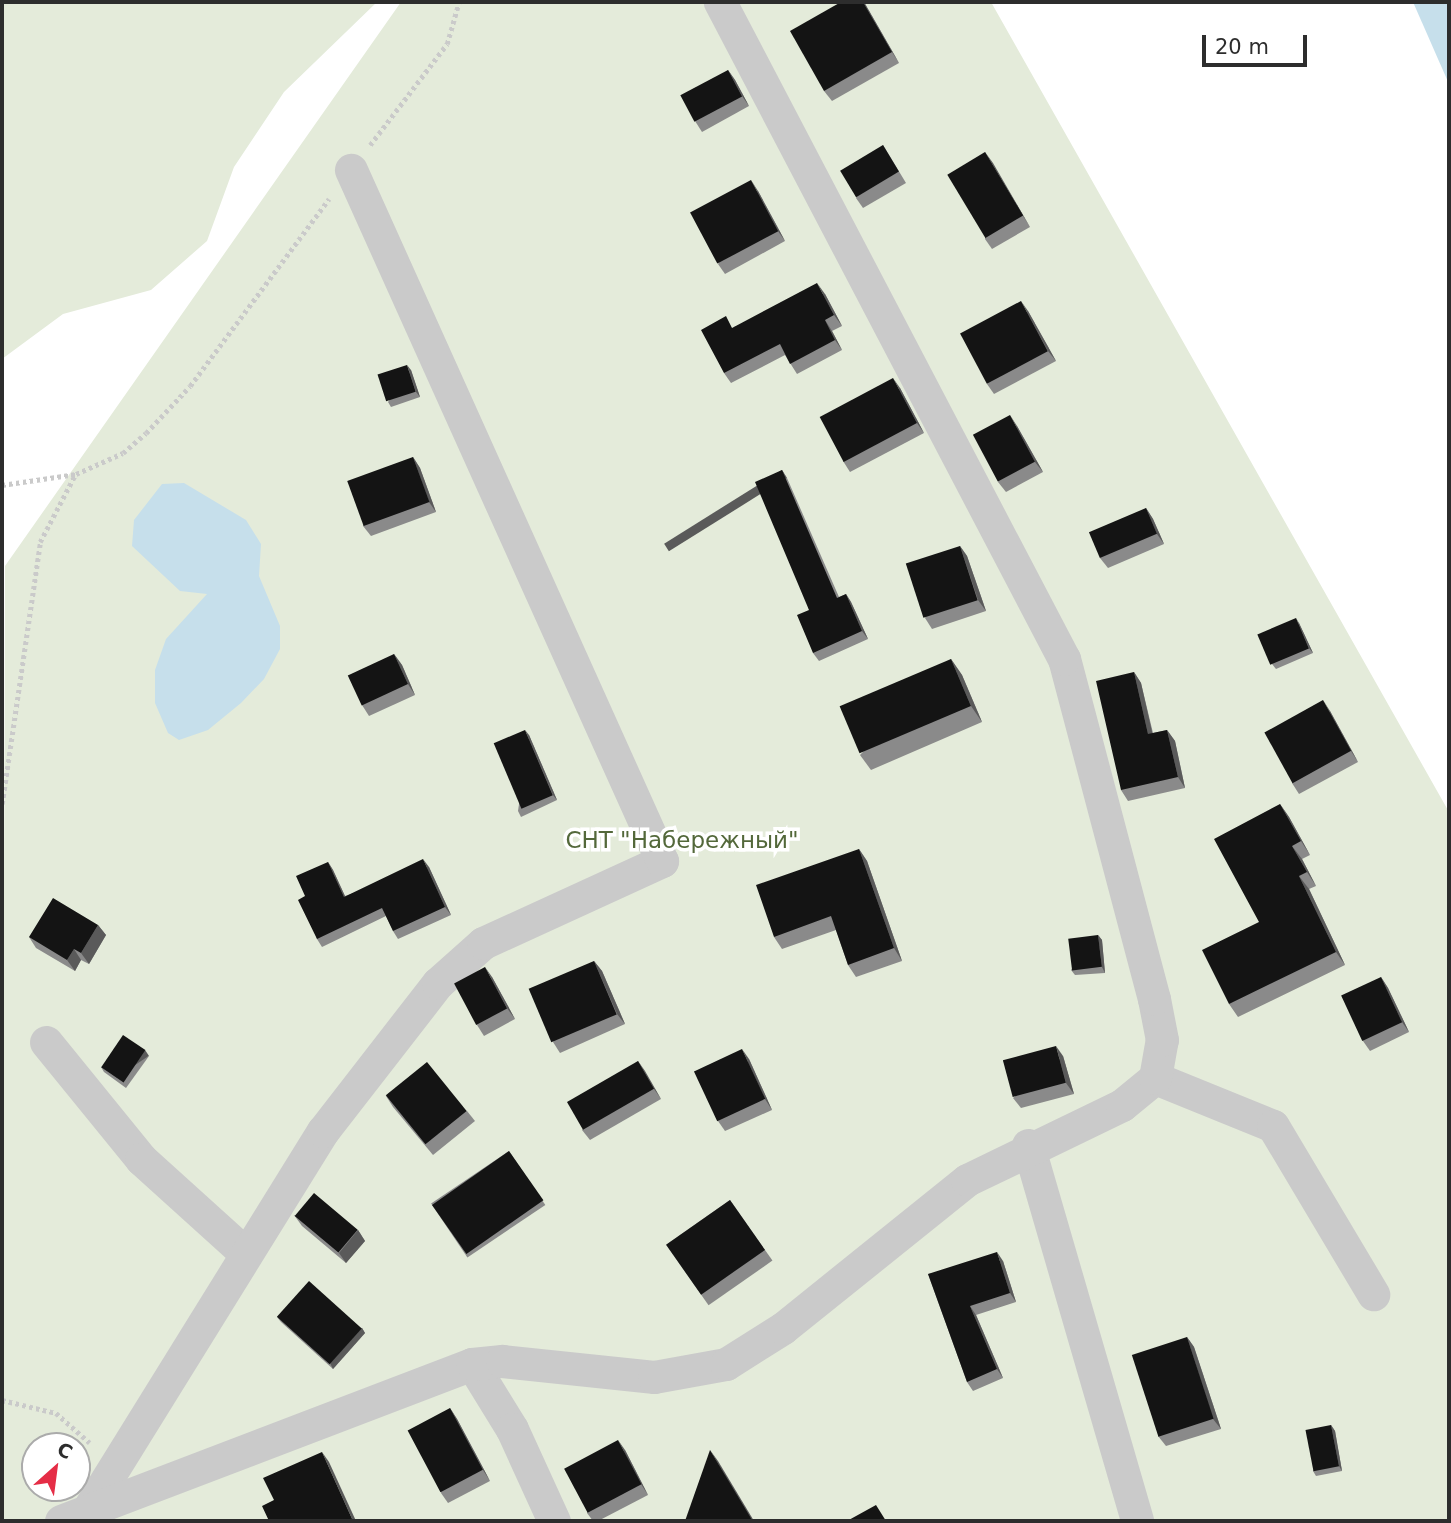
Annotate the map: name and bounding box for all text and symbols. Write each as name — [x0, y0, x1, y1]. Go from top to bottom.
scale bar — [1206, 21, 1311, 65]
text: 20 m — [1215, 35, 1269, 59]
park label: СНТ "Набережный" — [565, 826, 799, 854]
north arrow — [21, 1432, 91, 1502]
text: С — [54, 1437, 76, 1463]

